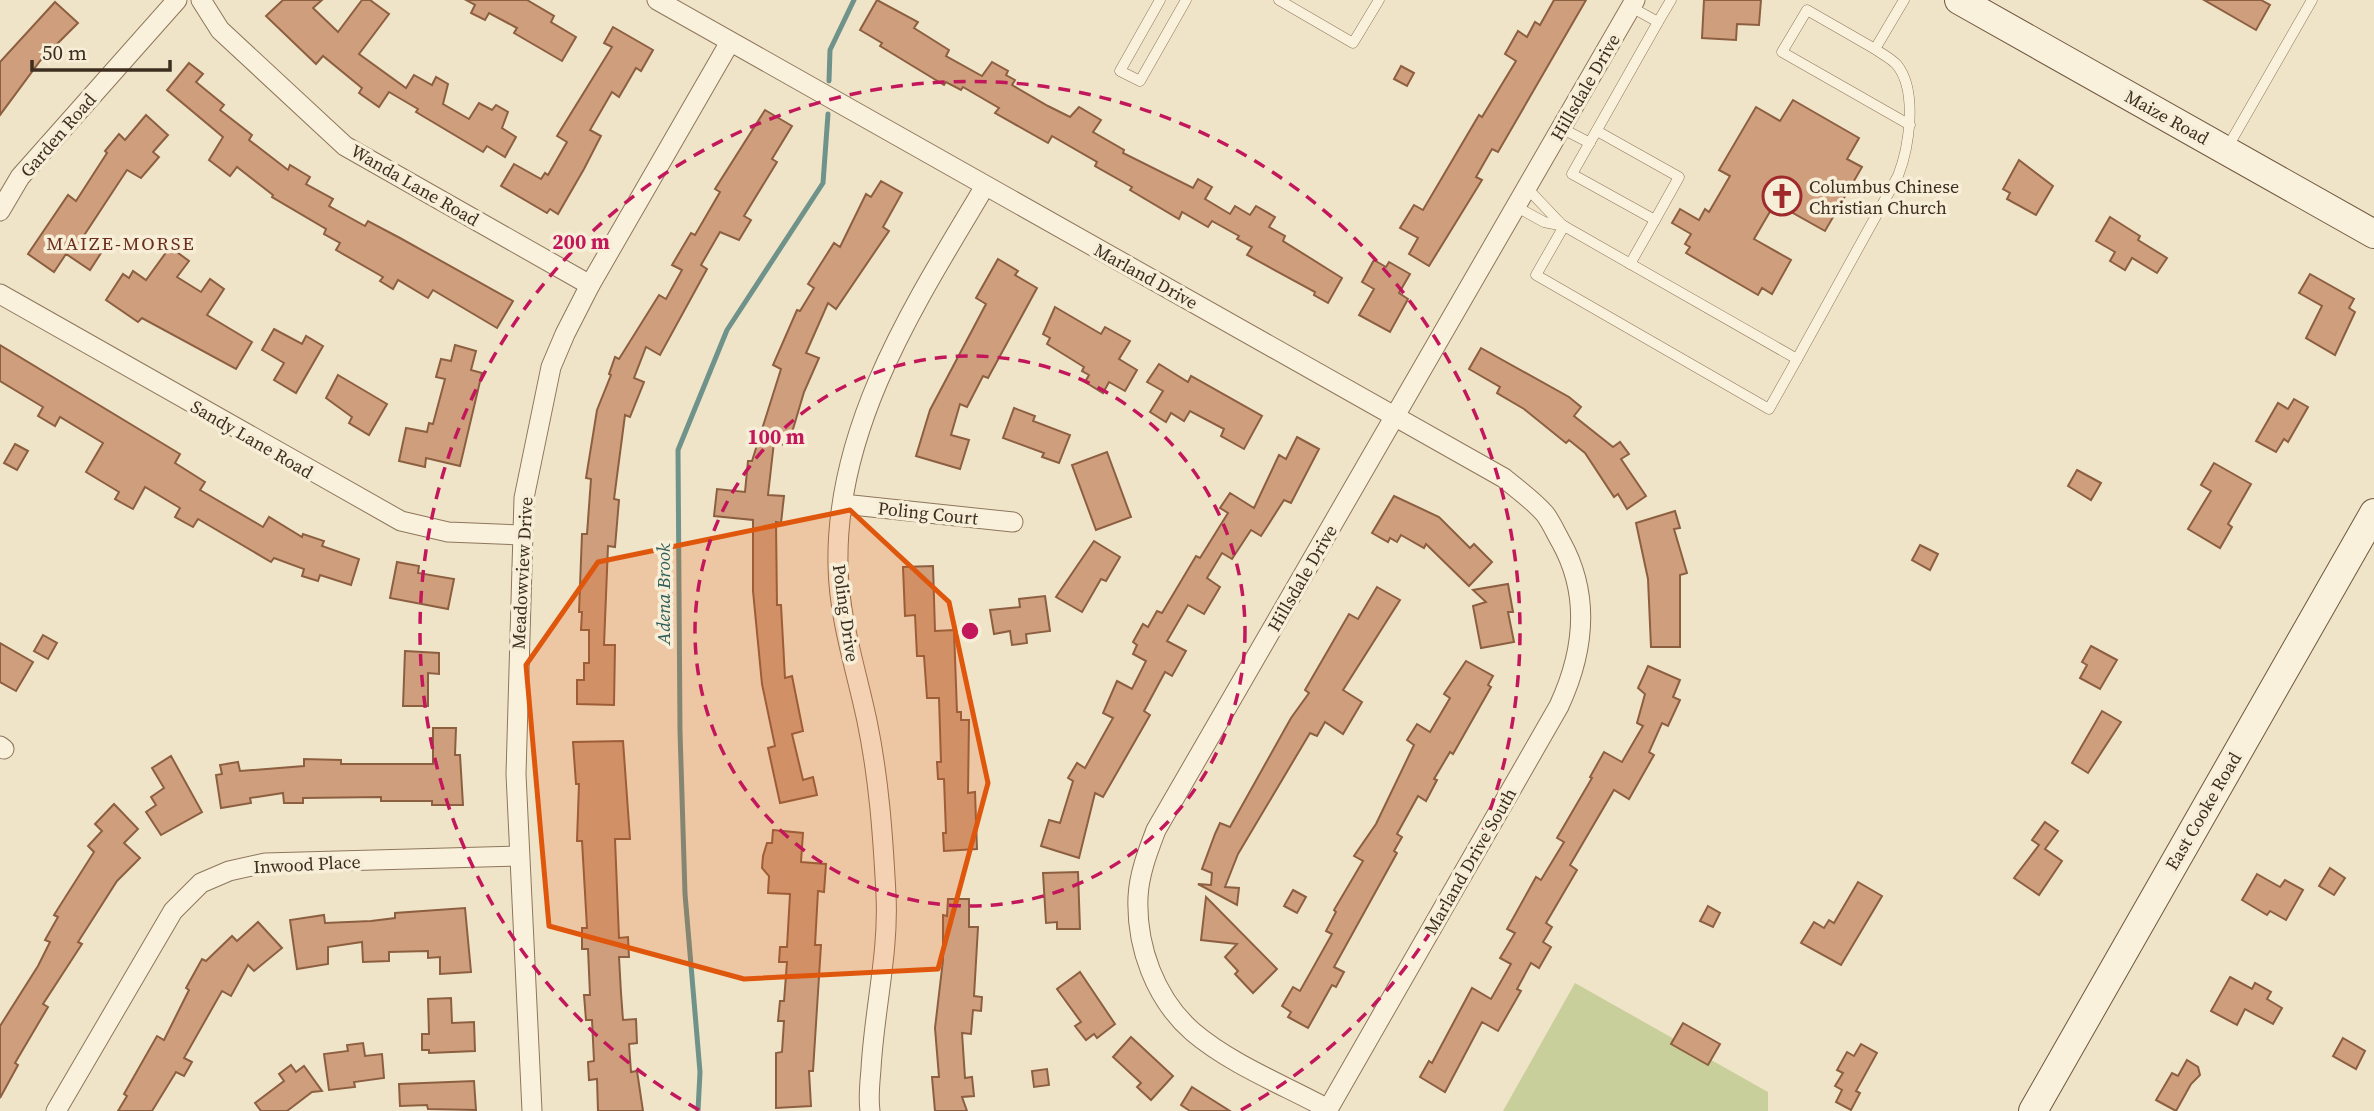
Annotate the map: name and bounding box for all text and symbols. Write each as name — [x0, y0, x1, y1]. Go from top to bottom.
scale bar — [32, 28, 170, 72]
street label: Hillsdale Drive — [1544, 29, 1626, 145]
text: 50 m — [42, 38, 87, 67]
street label: Maize Road — [2120, 84, 2214, 150]
street label: Garden Road — [14, 88, 102, 182]
street label: Wanda Lane Road — [346, 138, 484, 232]
place label: Columbus Chinese Christian Church — [1809, 174, 1959, 220]
church icon: Columbus Chinese Christian Church — [1761, 175, 1803, 217]
text: 200 m — [552, 227, 610, 256]
district label: MAIZE-MORSE — [46, 230, 196, 256]
street label: Marland Drive — [1090, 237, 1202, 315]
street label: Sandy Lane Road — [186, 394, 318, 484]
text: 100 m — [747, 422, 805, 451]
street label: Poling Court — [877, 495, 979, 531]
street label: Meadowview Drive — [506, 496, 538, 650]
street label: Hillsdale Drive — [1261, 520, 1343, 636]
water label: Adena Brook — [650, 543, 676, 646]
street label: Poling Drive — [827, 562, 865, 664]
centre of rings — [958, 619, 982, 643]
street label: East Cooke Road — [2159, 747, 2247, 875]
street label: Marland Drive South — [1418, 783, 1522, 939]
street label: Inwood Place — [253, 849, 361, 879]

